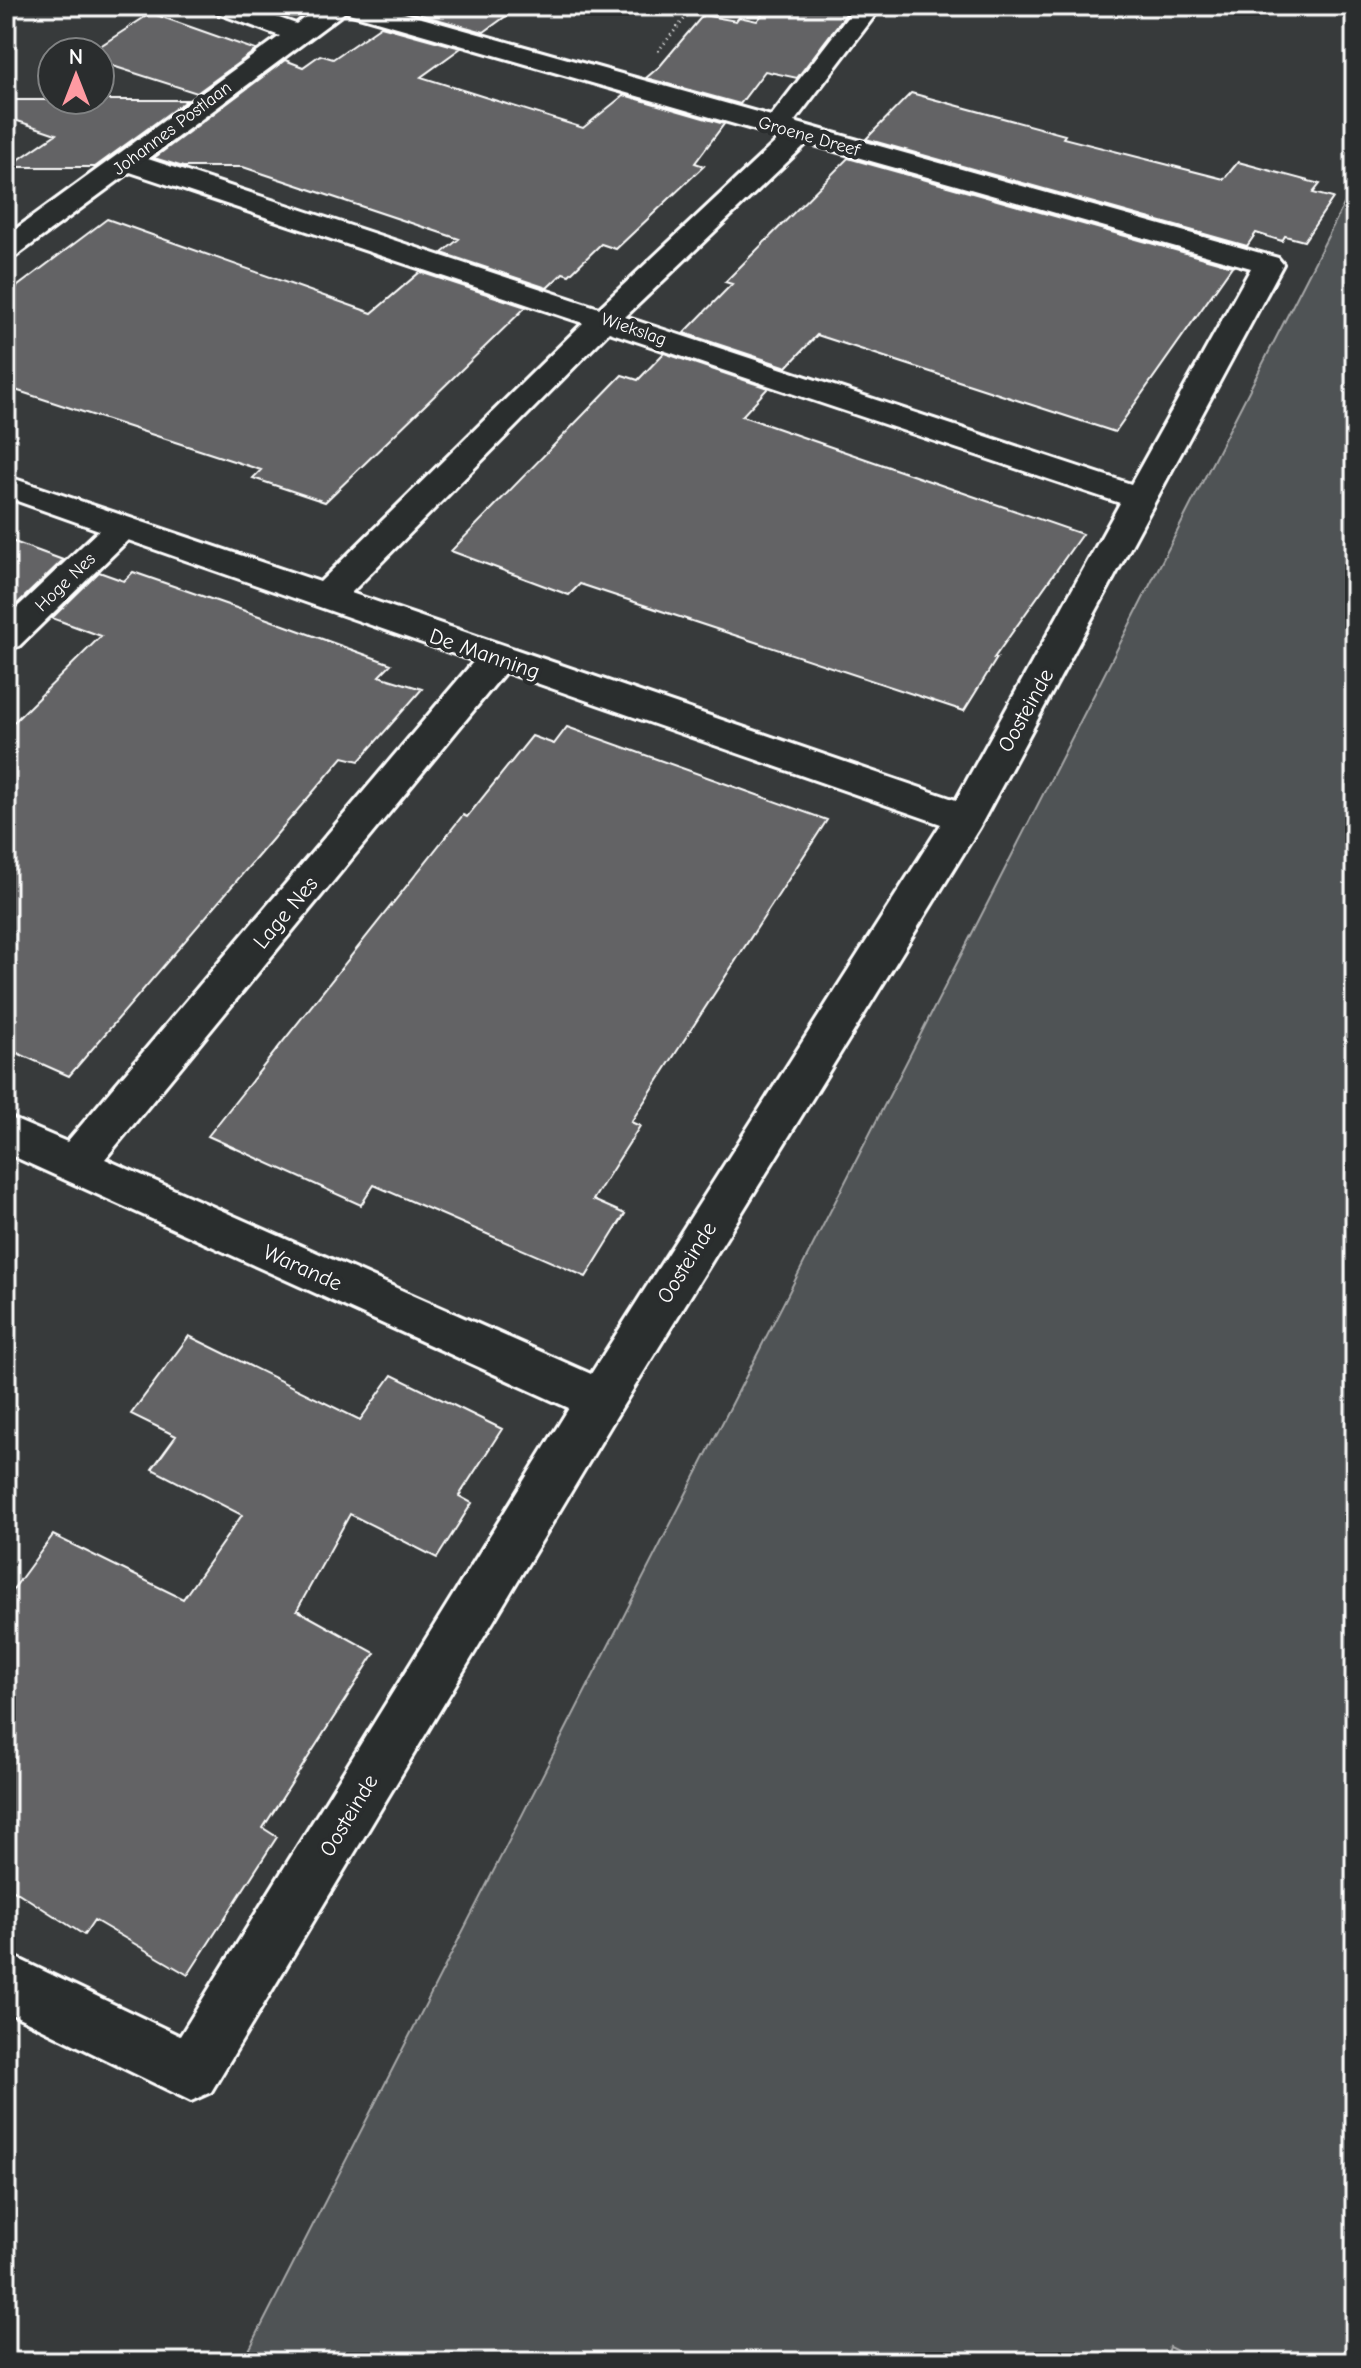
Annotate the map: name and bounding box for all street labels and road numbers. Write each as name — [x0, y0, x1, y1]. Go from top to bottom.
street label: Johannes Postlaan — [109, 77, 236, 180]
street label: Groene Dreef — [756, 112, 863, 161]
street label: Wiekslag — [598, 309, 669, 350]
street label: Hoge Nes — [31, 549, 100, 616]
street label: De Manning — [426, 623, 543, 685]
street label: Oosteinde — [992, 664, 1059, 757]
street label: Lage Nes — [248, 871, 324, 954]
street label: Oosteinde — [652, 1217, 722, 1308]
street label: Warande — [259, 1239, 346, 1297]
street label: Oosteinde — [314, 1770, 384, 1861]

